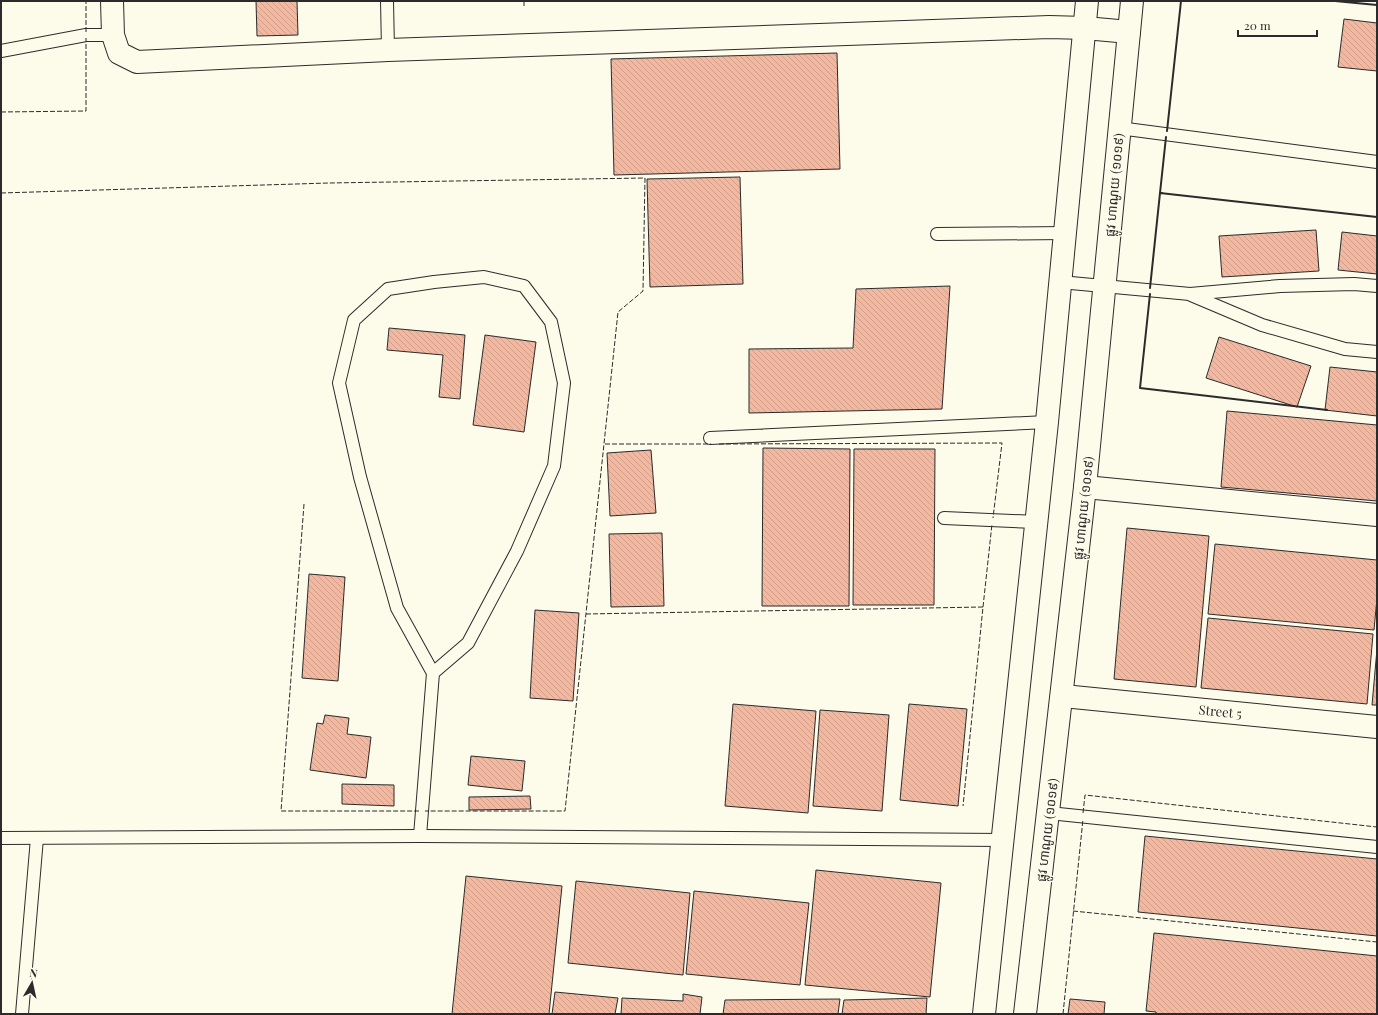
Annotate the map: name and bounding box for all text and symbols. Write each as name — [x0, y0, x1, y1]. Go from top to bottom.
scale bar — [1238, 12, 1317, 38]
text: 20 m — [1244, 17, 1271, 33]
street label: ផ្លូវ ហាណូយ (១០១៩) — [1101, 132, 1130, 238]
street label: ផ្លូវ ហាណូយ (១០១៩) — [1069, 455, 1100, 561]
street label: Street 5 — [1198, 700, 1243, 722]
street label: ផ្លូវ ហាណូយ (១០១៩) — [1032, 777, 1065, 883]
north arrow — [12, 963, 52, 1003]
text: N — [29, 965, 39, 981]

